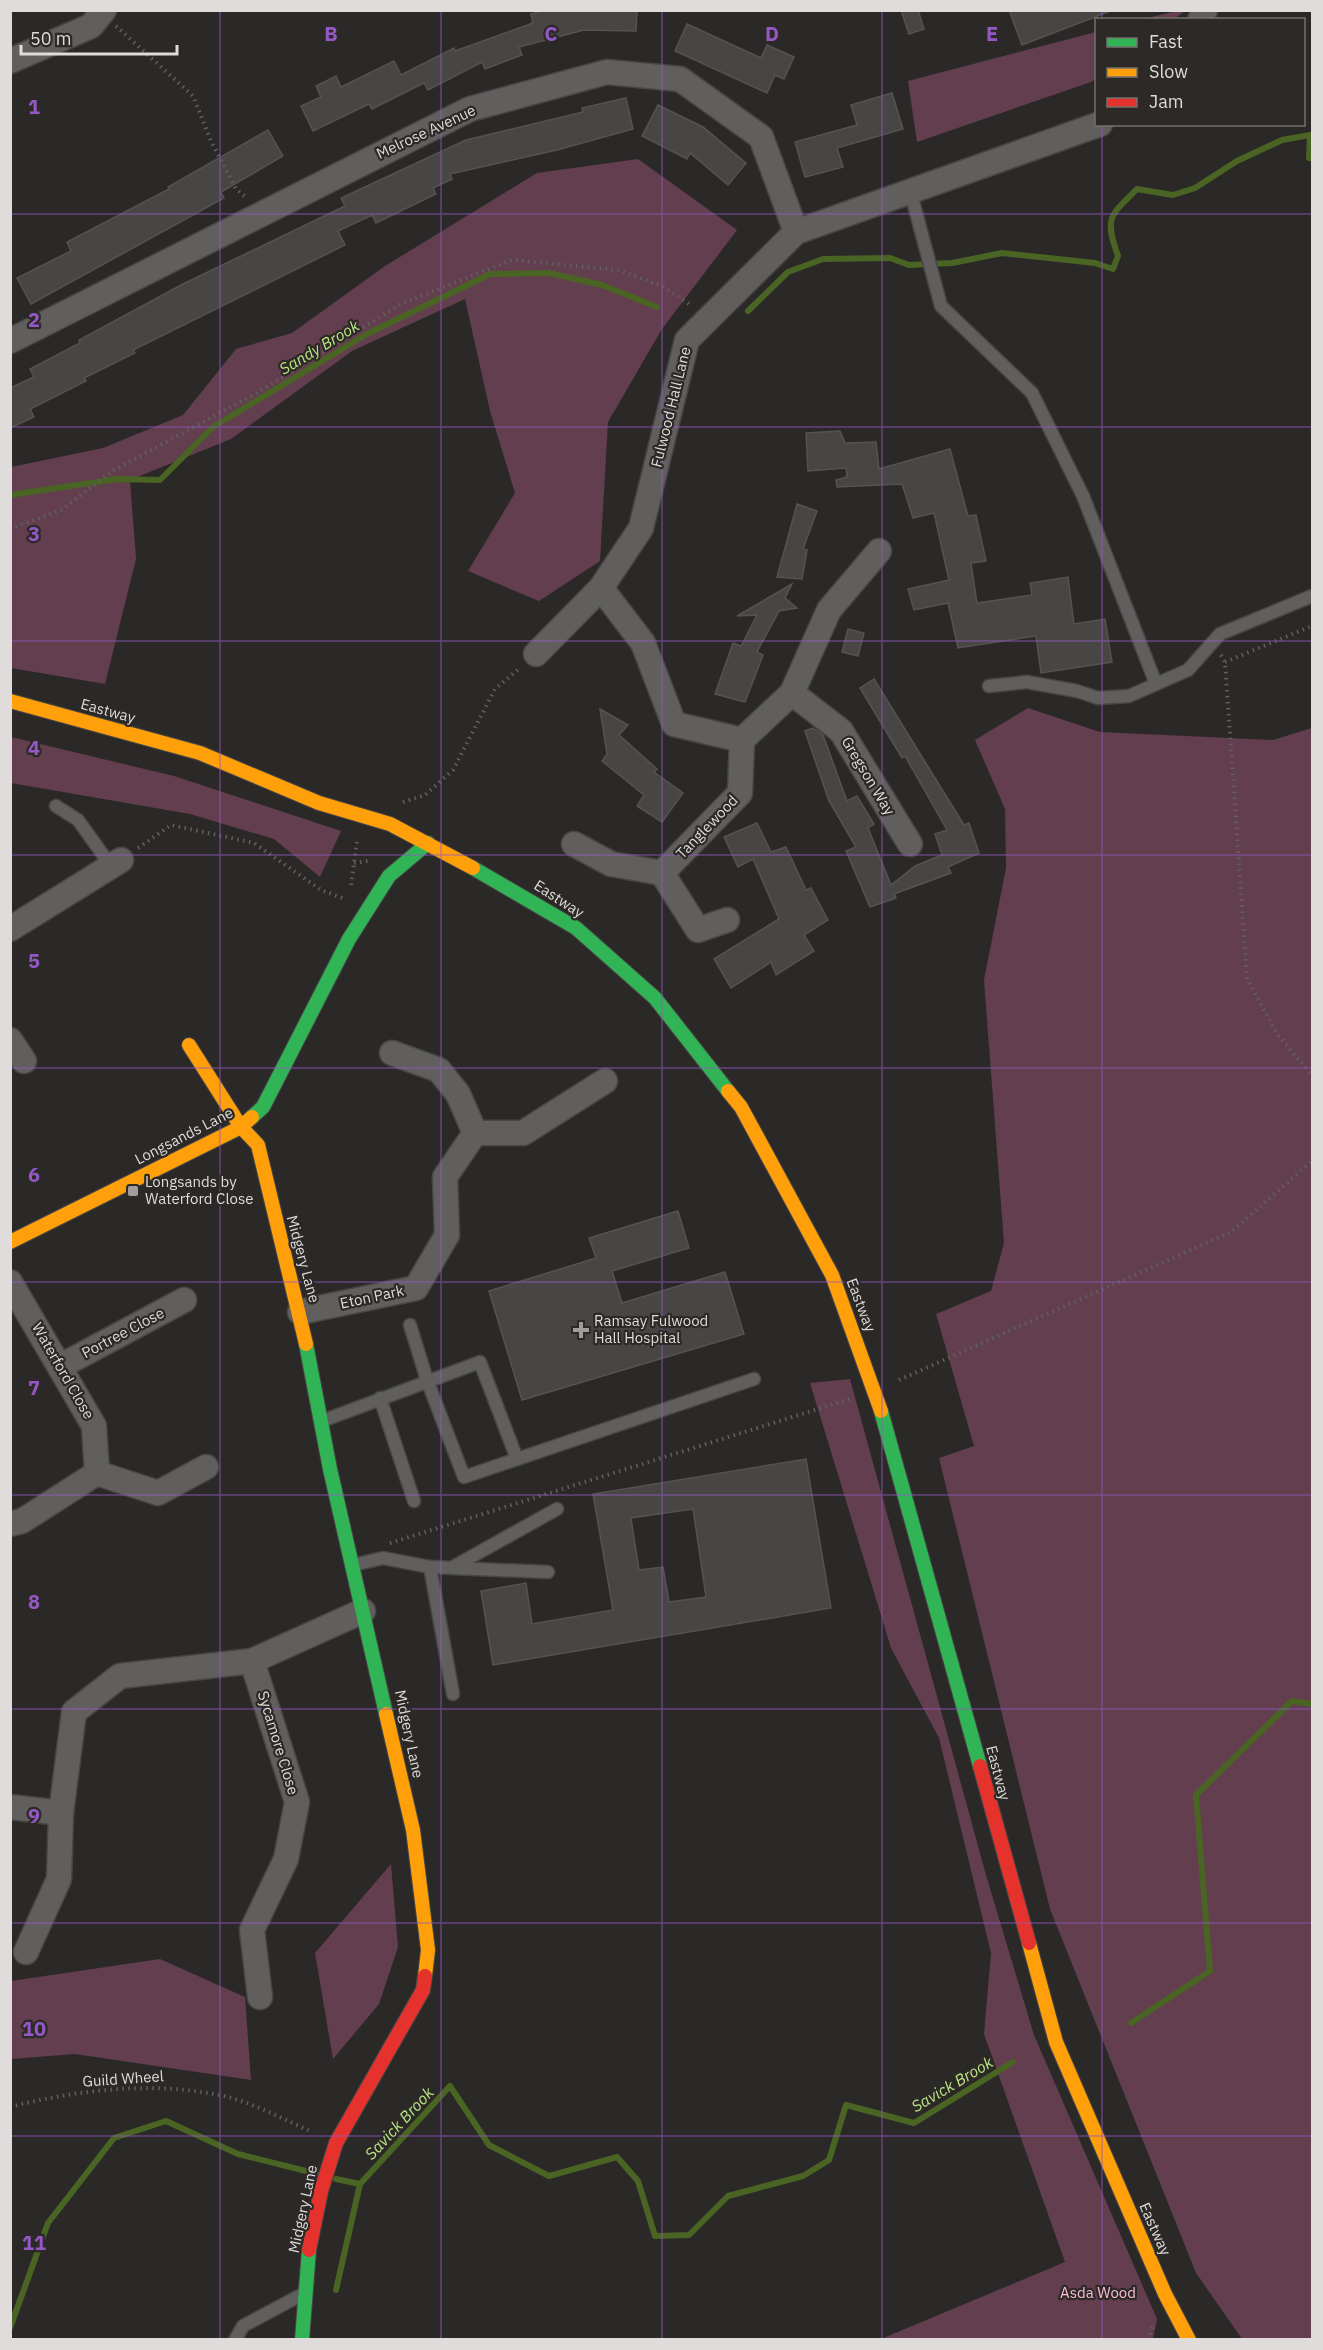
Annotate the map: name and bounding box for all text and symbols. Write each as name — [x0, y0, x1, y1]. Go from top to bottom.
scale bar — [21, 18, 177, 56]
legend — [1095, 18, 1305, 126]
text: B — [324, 20, 338, 47]
text: C — [544, 20, 558, 47]
text: D — [765, 20, 779, 47]
text: E — [986, 20, 998, 47]
text: 50 m — [30, 27, 72, 50]
text: Fast — [1149, 30, 1183, 53]
text: Slow — [1149, 60, 1188, 83]
text: Jam — [1149, 90, 1184, 113]
text: 1 — [28, 93, 40, 120]
street label: Melrose Avenue — [373, 100, 479, 163]
text: 2 — [28, 306, 40, 333]
water label: Sandy Brook — [275, 315, 363, 379]
street label: Fulwood Hall Lane — [646, 345, 695, 469]
text: 3 — [28, 520, 40, 547]
street label: Eastway — [79, 694, 138, 727]
street label: Gregson Way — [838, 733, 900, 819]
text: 4 — [28, 734, 40, 761]
street label: Tanglewood — [672, 791, 742, 862]
street label: Eastway — [531, 875, 588, 922]
text: 5 — [28, 947, 40, 974]
street label: Longsands Lane — [131, 1103, 236, 1169]
text: 6 — [28, 1161, 40, 1188]
place label: Longsands by Waterford Close — [145, 1172, 253, 1208]
marker: Longsands by Waterford Close — [126, 1184, 140, 1198]
street label: Midgery Lane — [283, 1213, 324, 1305]
street label: Eastway — [843, 1275, 881, 1335]
street label: Eton Park — [338, 1280, 406, 1313]
street label: Portree Close — [78, 1303, 167, 1362]
place label: Ramsay Fulwood Hall Hospital — [594, 1311, 708, 1347]
street label: Waterford Close — [28, 1319, 99, 1422]
marker: Ramsay Fulwood Hall Hospital — [572, 1321, 590, 1339]
text: 7 — [28, 1374, 40, 1401]
text: 8 — [28, 1588, 40, 1615]
street label: Midgery Lane — [391, 1688, 428, 1780]
street label: Sycamore Close — [254, 1689, 303, 1797]
street label: Eastway — [982, 1743, 1015, 1803]
text: 9 — [28, 1802, 40, 1829]
text: 10 — [22, 2015, 46, 2042]
water label: Savick Brook — [907, 2051, 997, 2116]
street label: Guild Wheel — [82, 2066, 164, 2091]
water label: Savick Brook — [360, 2082, 438, 2163]
street label: Midgery Lane — [284, 2163, 321, 2255]
street label: Eastway — [1135, 2199, 1176, 2259]
text: 11 — [22, 2229, 46, 2256]
park label: Asda Wood — [1060, 2283, 1136, 2302]

